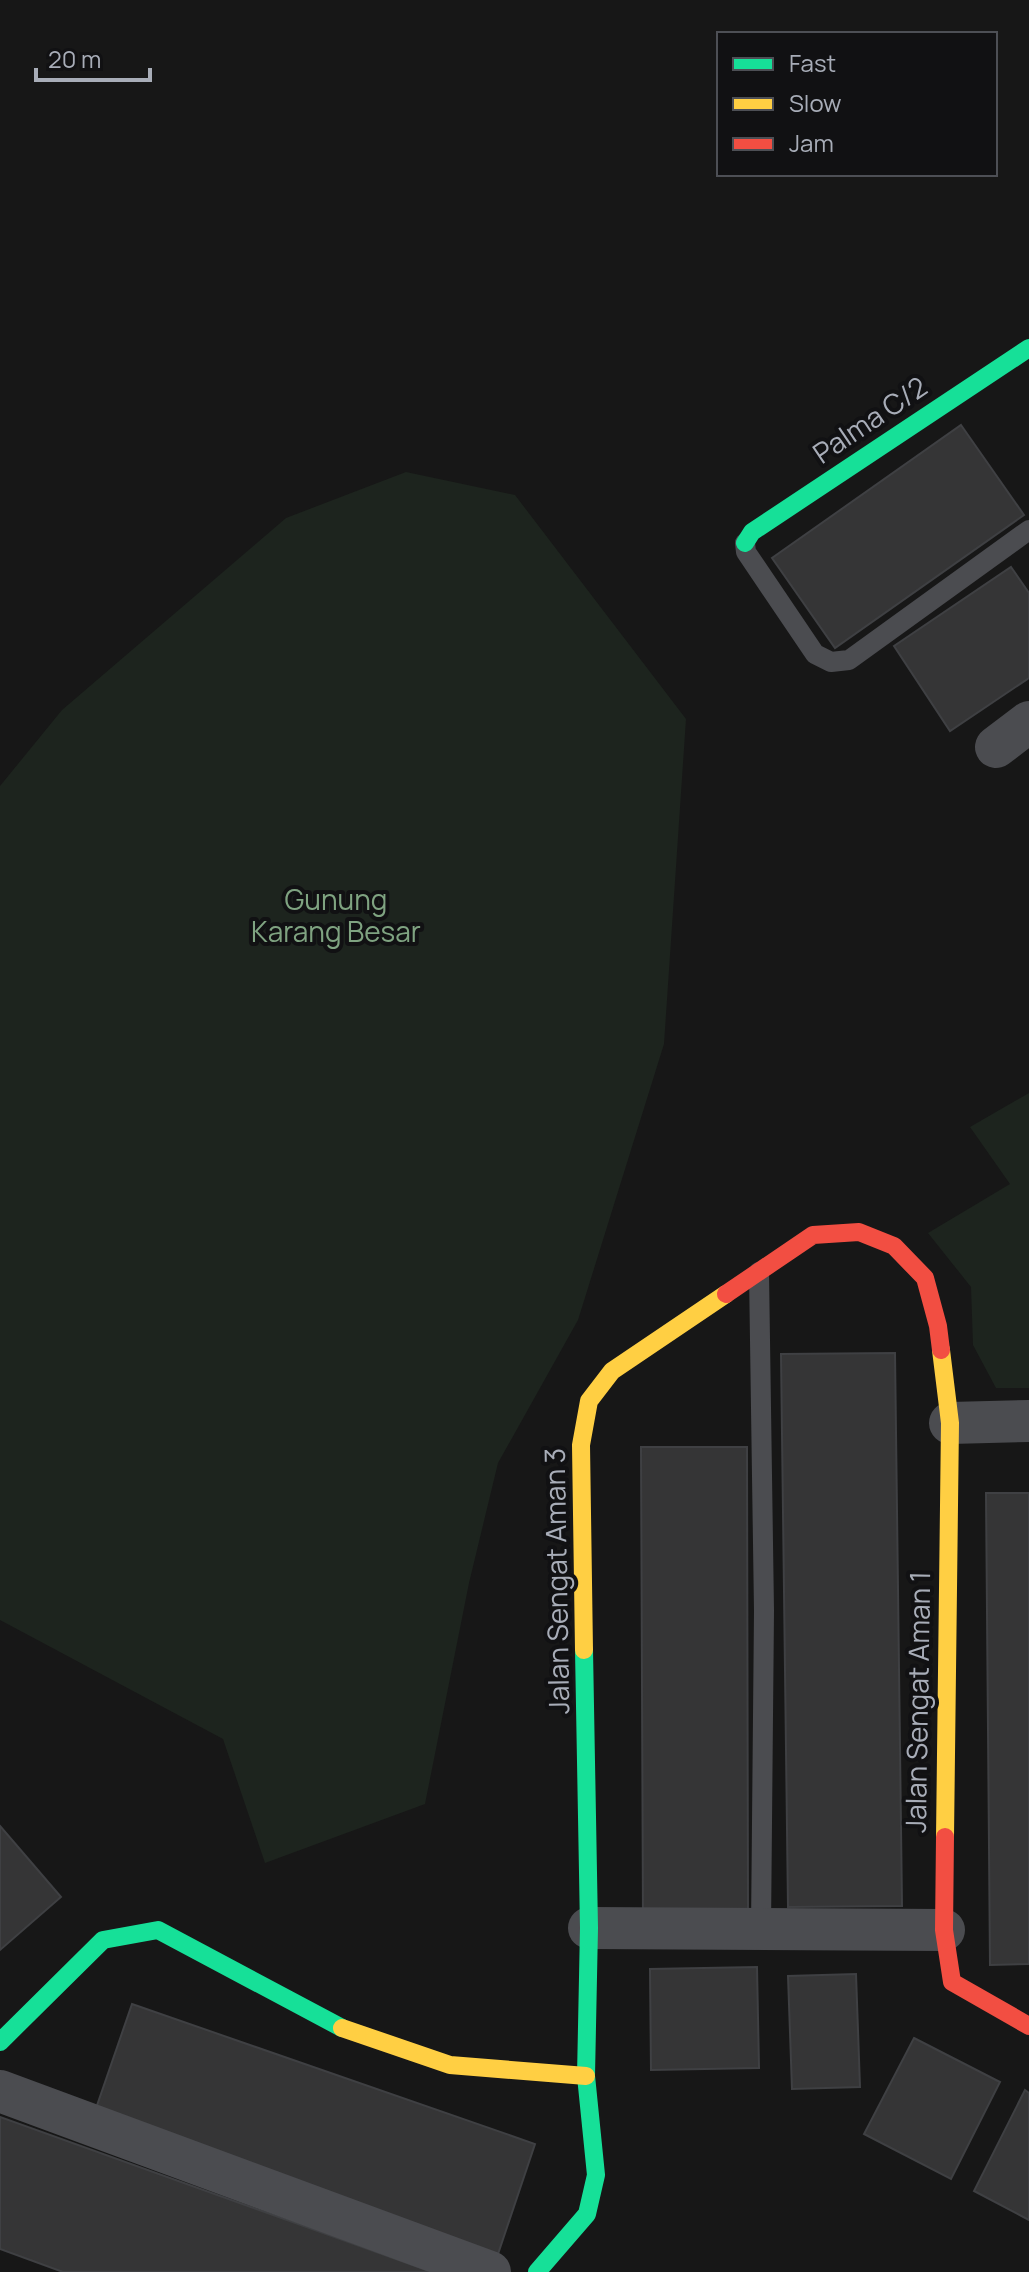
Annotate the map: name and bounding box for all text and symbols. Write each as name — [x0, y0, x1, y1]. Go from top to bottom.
scale bar — [36, 32, 150, 82]
legend — [717, 32, 997, 176]
text: 20 m — [48, 42, 101, 75]
text: Fast — [789, 46, 836, 79]
text: Slow — [789, 86, 842, 119]
text: Jam — [789, 126, 834, 159]
street label: Palma C/2 — [805, 367, 934, 471]
park label: Gunung Karang Besar — [251, 880, 421, 950]
street label: Jalan Sengat Aman 3 — [535, 1448, 577, 1715]
street label: Jalan Sengat Aman 1 — [896, 1571, 938, 1833]

